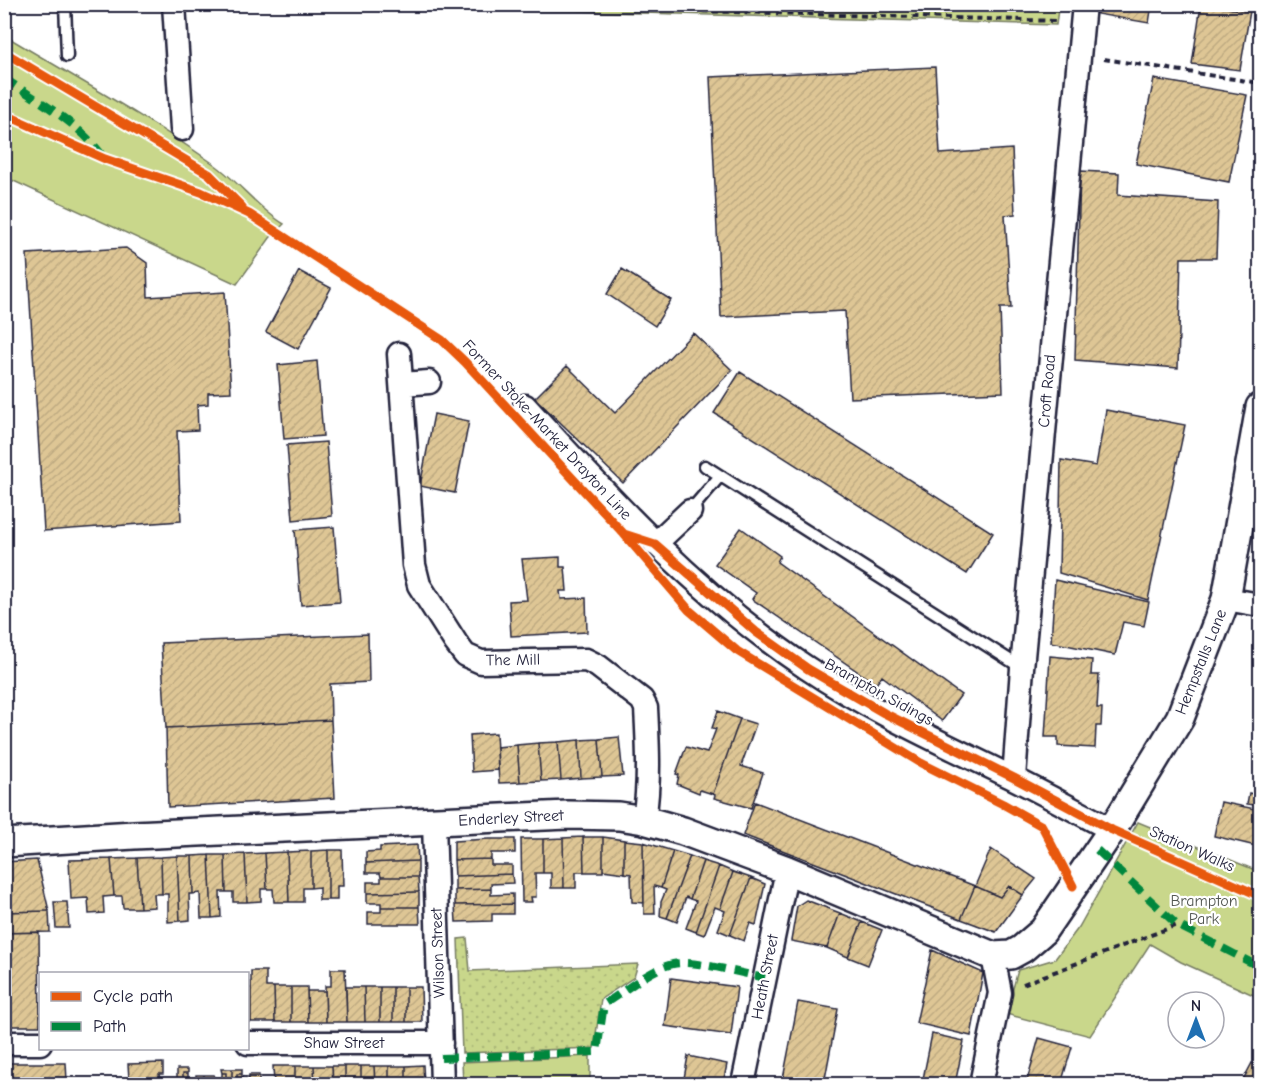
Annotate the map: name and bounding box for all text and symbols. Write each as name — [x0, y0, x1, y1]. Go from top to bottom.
street label: Former Stoke-Market Drayton Line — [459, 336, 635, 524]
street label: Croft Road — [1035, 354, 1059, 428]
street label: Hempstalls Lane — [1172, 607, 1230, 717]
street label: The Mill — [486, 651, 540, 669]
street label: Brampton Sidings — [822, 655, 937, 729]
street label: Enderley Street — [458, 806, 565, 830]
street label: Station Walks — [1147, 822, 1238, 876]
park label: Brampton Park — [1170, 892, 1238, 928]
street label: Wilson Street — [427, 907, 449, 998]
street label: Heath Street — [748, 932, 782, 1021]
legend — [39, 972, 249, 1050]
text: Cycle path — [93, 986, 173, 1007]
north arrow — [1166, 990, 1226, 1050]
text: N — [1191, 997, 1201, 1015]
text: Path — [93, 1016, 126, 1037]
street label: Shaw Street — [304, 1034, 385, 1052]

